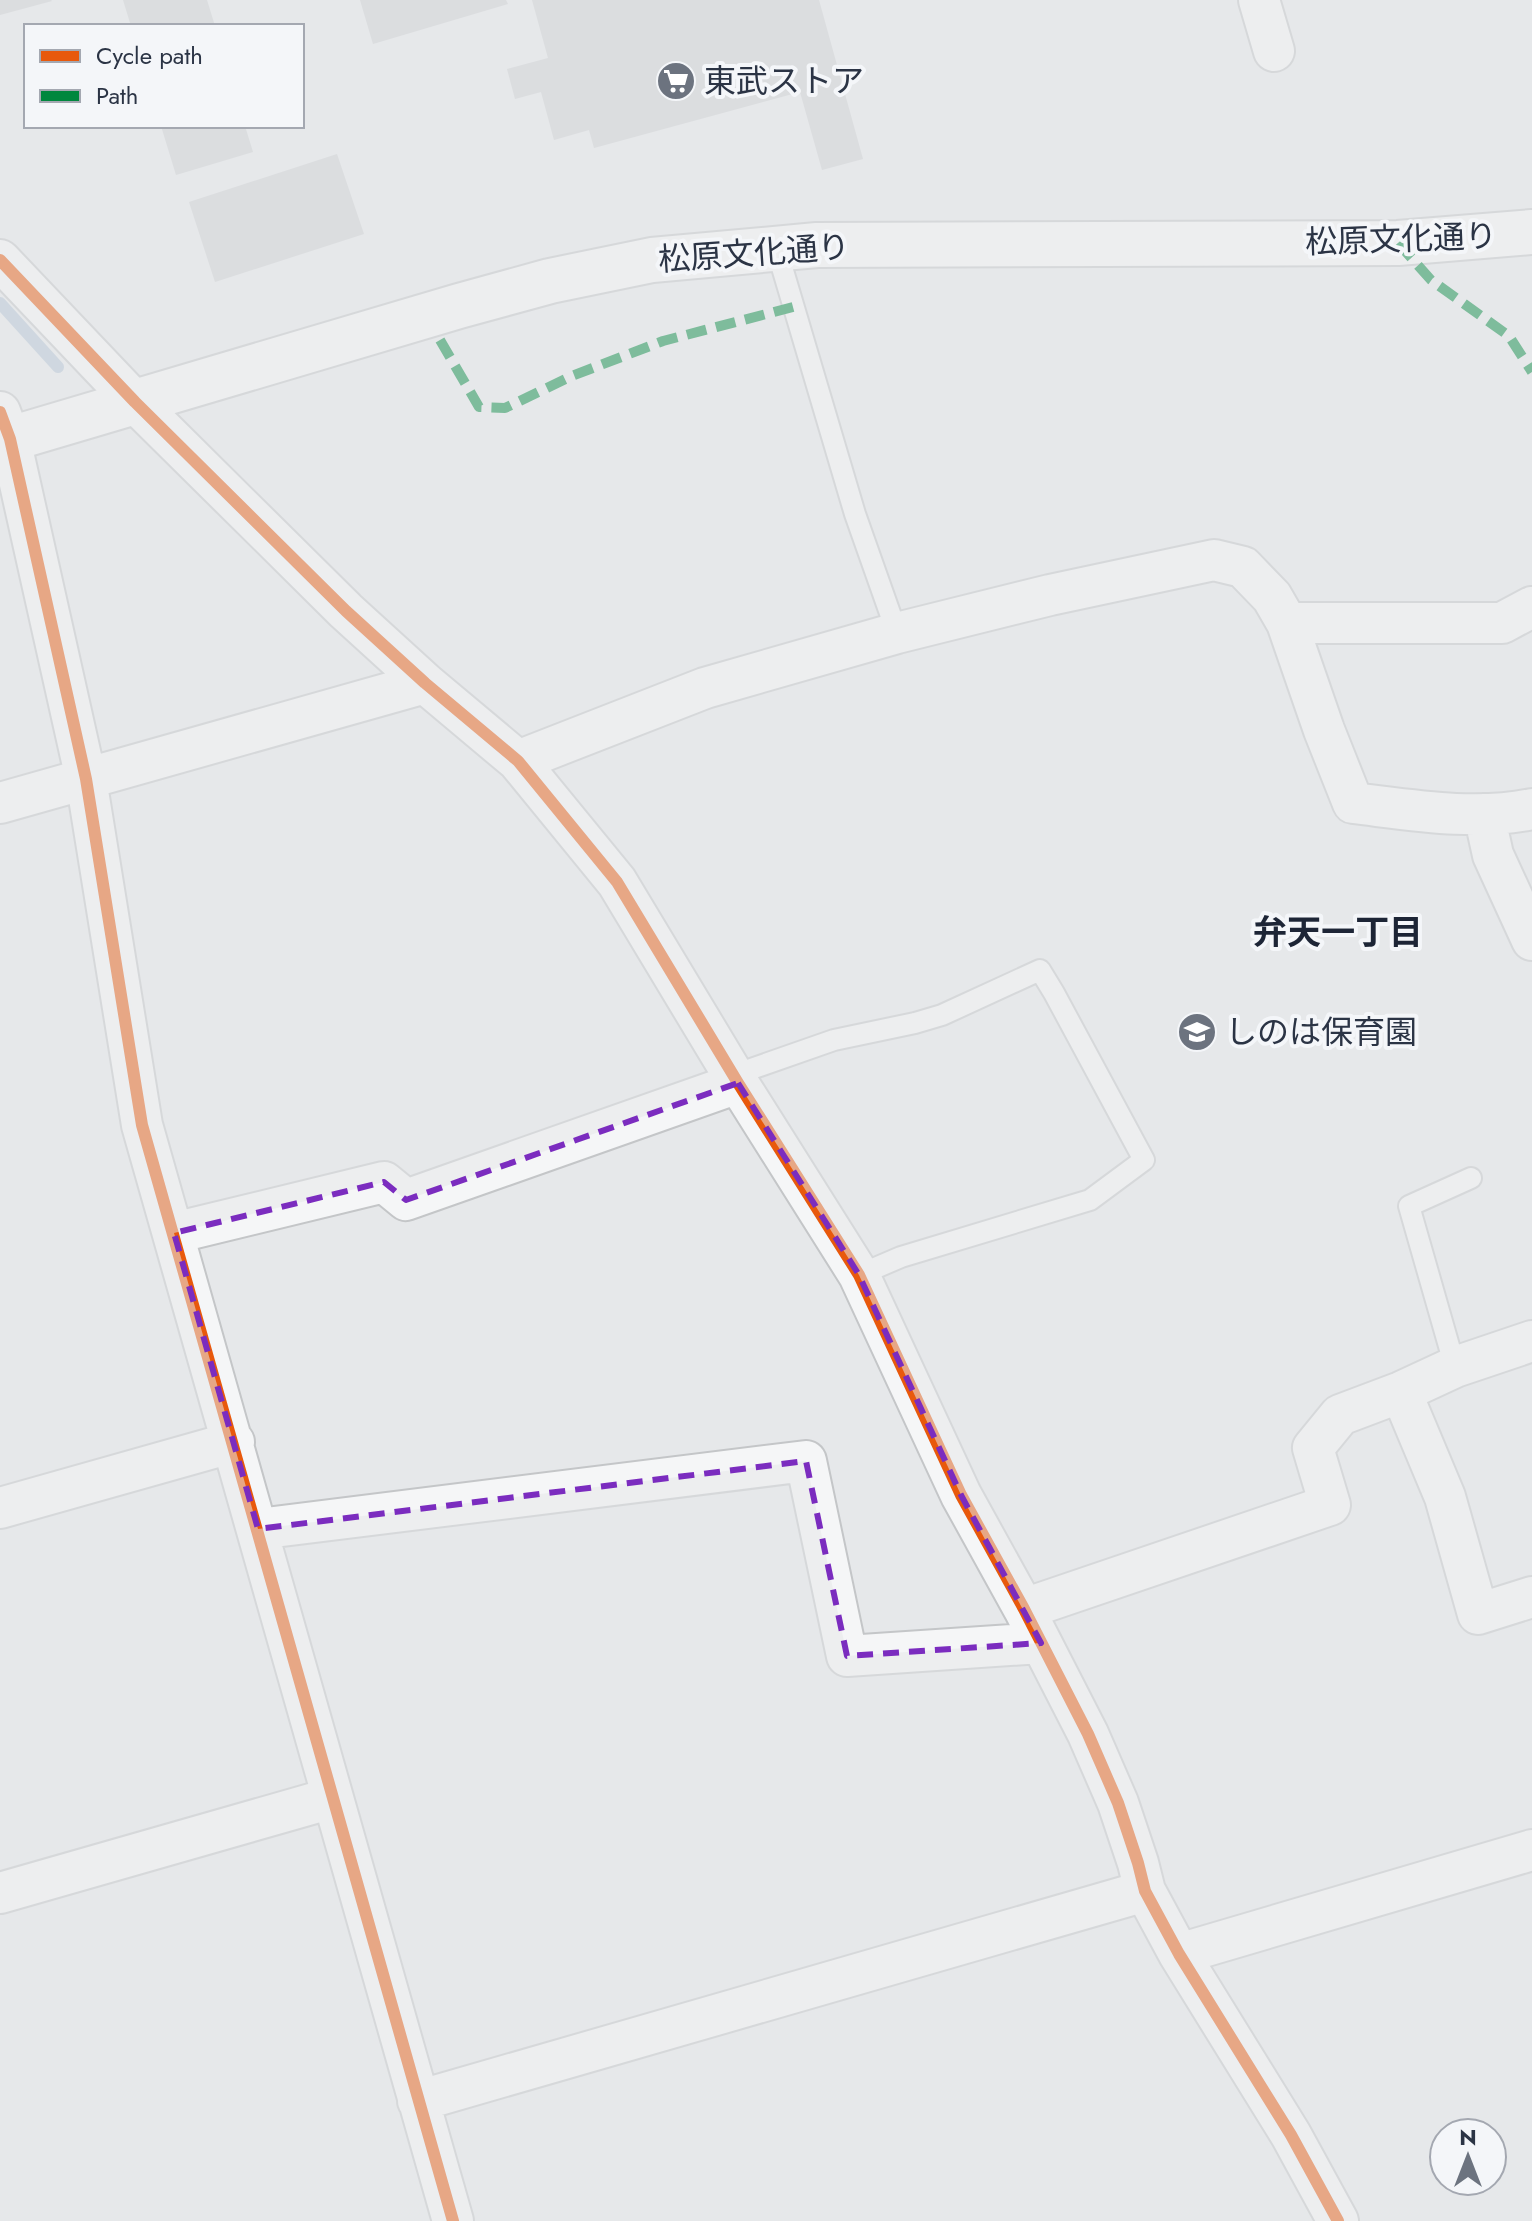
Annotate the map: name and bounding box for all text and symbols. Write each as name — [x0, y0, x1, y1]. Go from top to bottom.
legend — [24, 24, 304, 128]
text: Cycle path — [96, 38, 203, 73]
place label: 東武ストア — [704, 58, 864, 104]
supermarket icon: 東武ストア — [655, 60, 697, 102]
text: Path — [96, 78, 138, 113]
street label: 松原文化通り — [1304, 213, 1498, 265]
street label: 松原文化通り — [657, 223, 851, 283]
district label: 弁天一丁目 — [1253, 908, 1423, 957]
place label: しのは保育園 — [1225, 1009, 1417, 1055]
school or university icon: しのは保育園 — [1176, 1011, 1218, 1053]
north arrow — [1428, 2117, 1508, 2197]
text: N — [1459, 2121, 1477, 2153]

